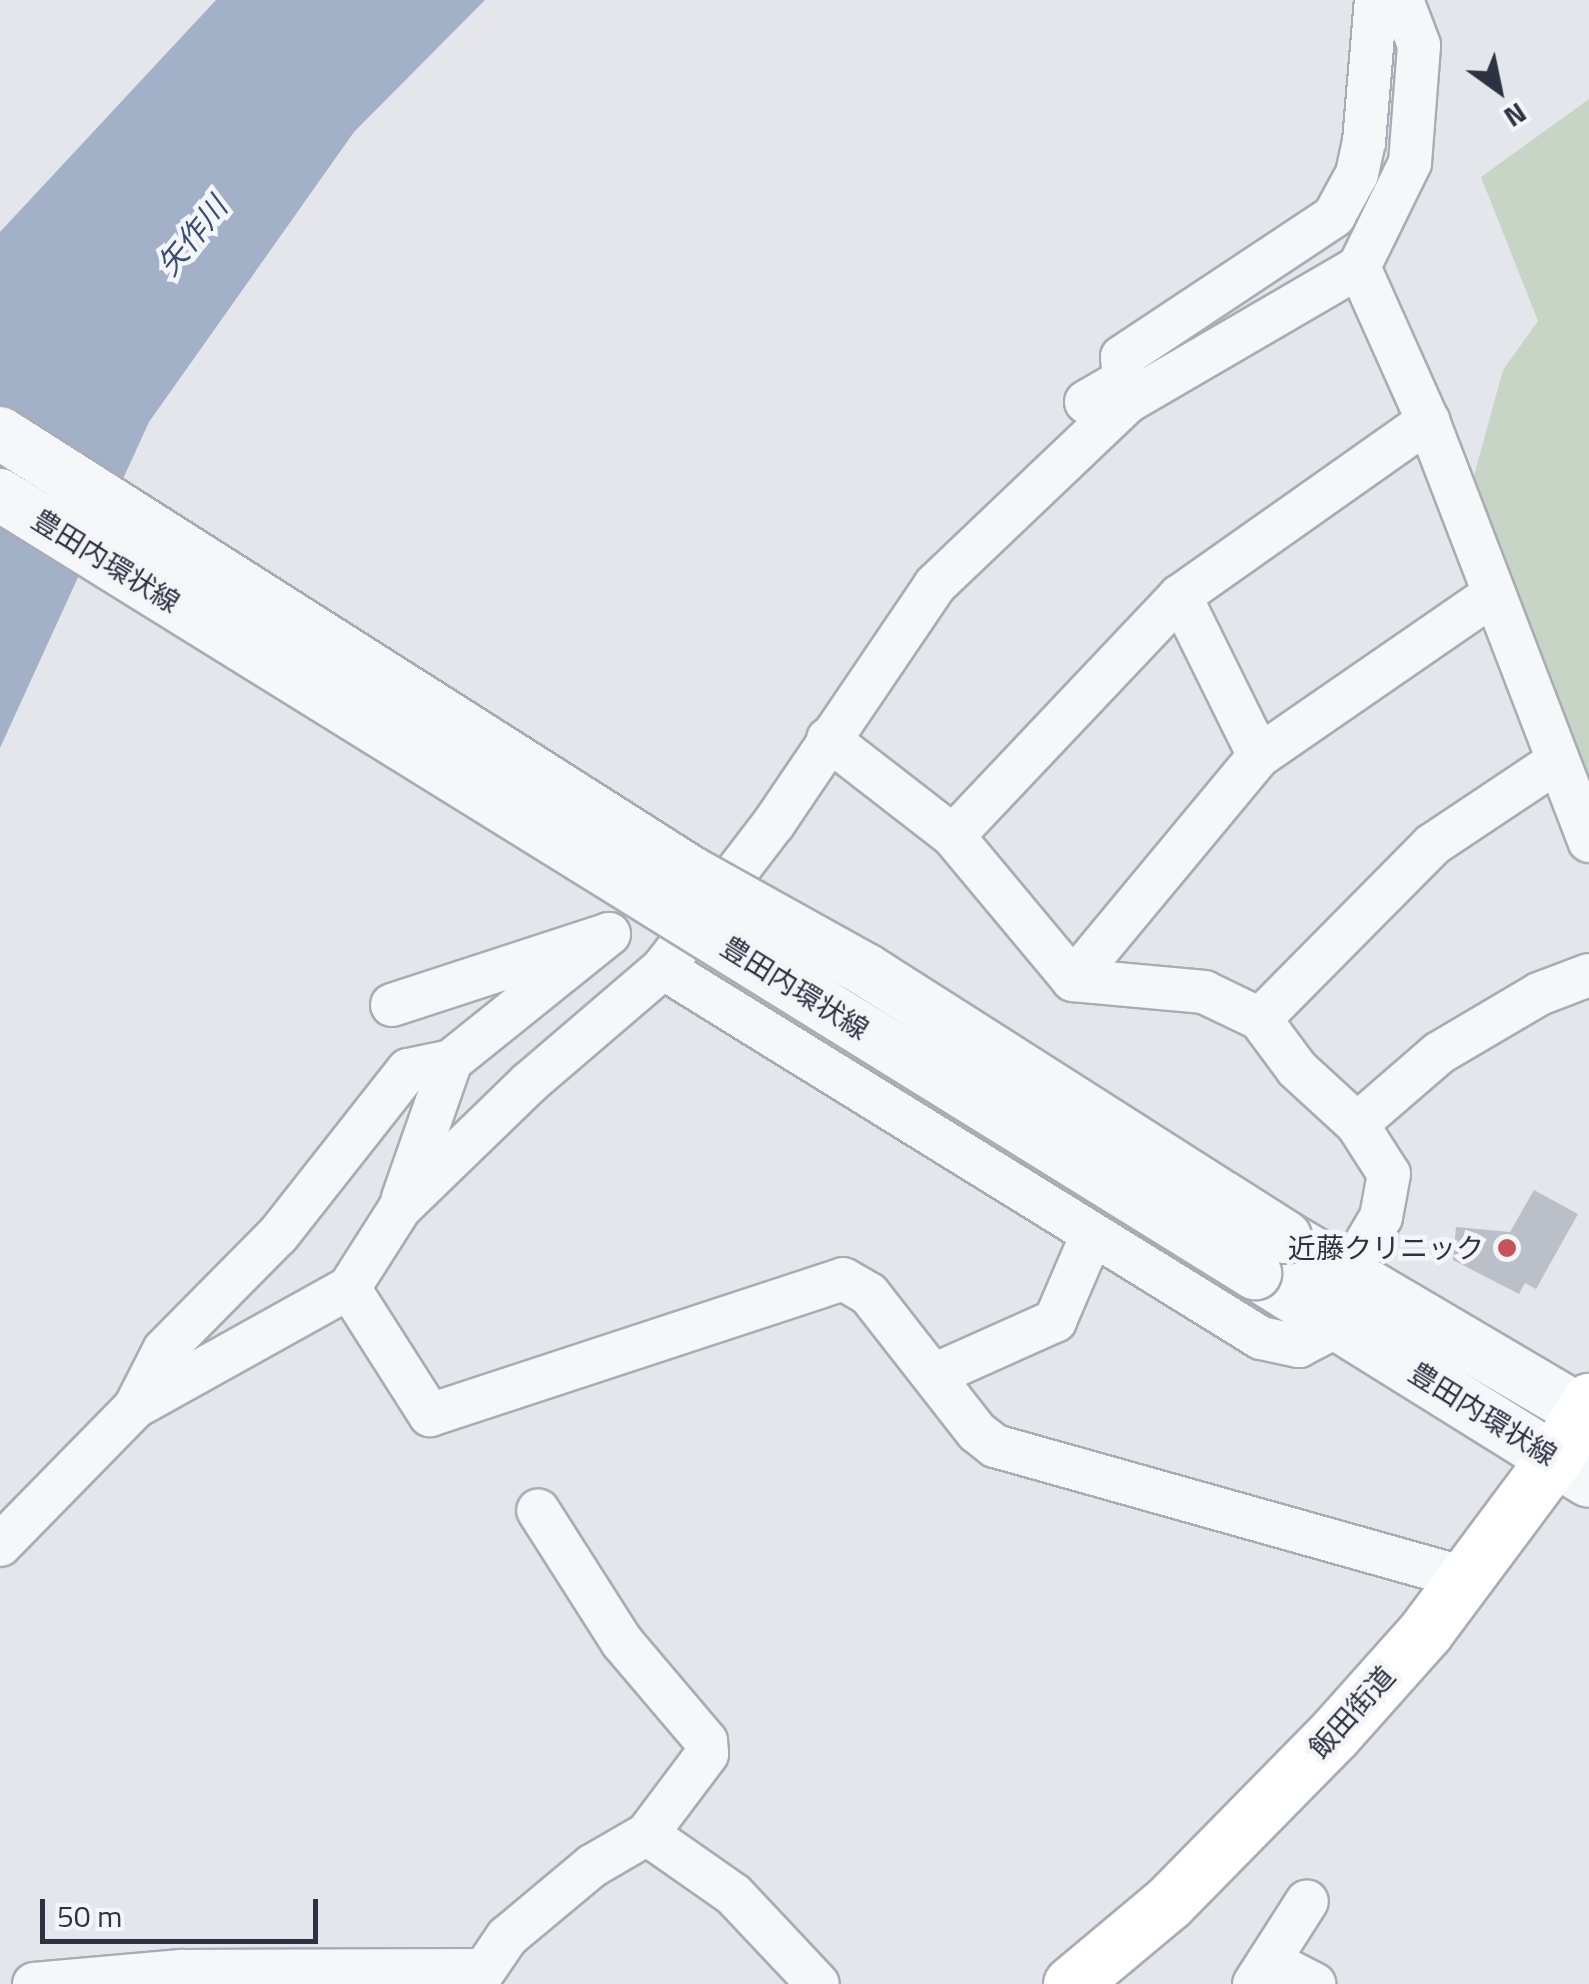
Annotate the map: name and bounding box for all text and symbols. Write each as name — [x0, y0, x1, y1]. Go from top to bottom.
north arrow — [1449, 40, 1549, 140]
text: N — [1496, 92, 1535, 139]
water label: 矢作川 — [150, 190, 234, 282]
street label: 豊田内環状線 — [26, 502, 186, 620]
street label: 豊田内環状線 — [715, 929, 875, 1047]
place label: 近藤クリニック — [1288, 1231, 1484, 1265]
marker: 近藤クリニック — [1494, 1235, 1520, 1261]
street label: 豊田内環状線 — [1403, 1355, 1563, 1473]
street label: 飯田街道 — [1302, 1659, 1402, 1765]
scale bar — [45, 1879, 322, 1941]
text: 50 m — [57, 1893, 122, 1939]

